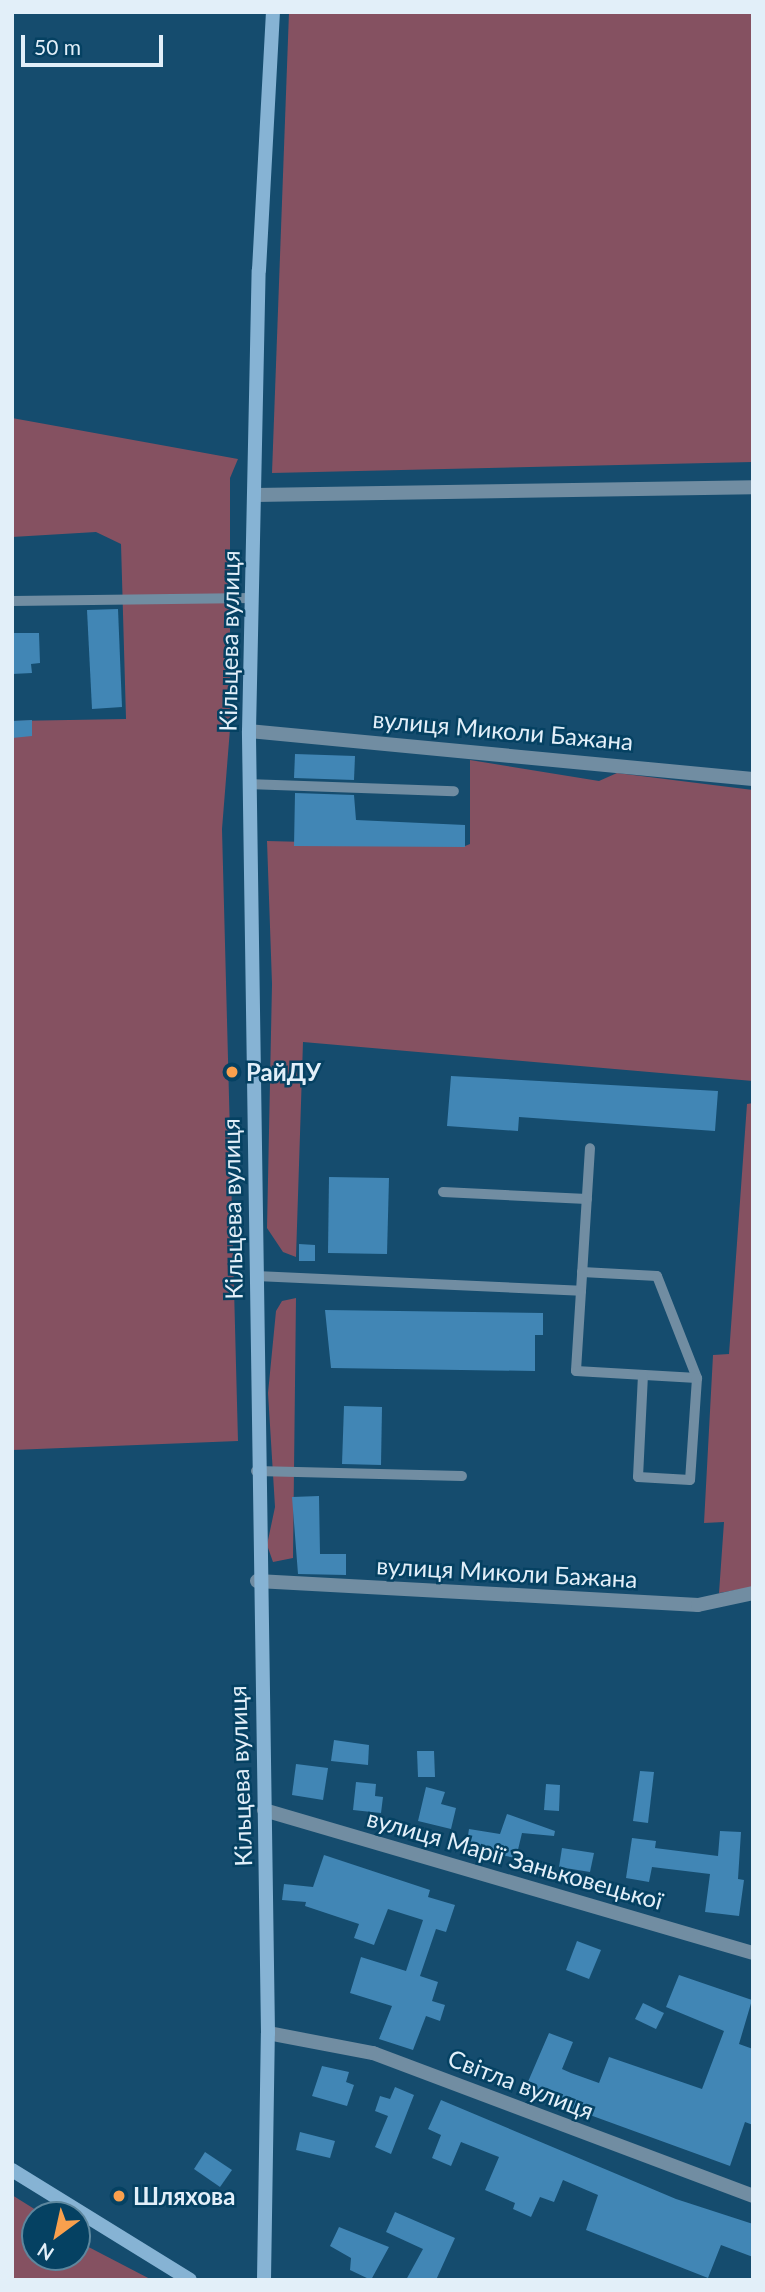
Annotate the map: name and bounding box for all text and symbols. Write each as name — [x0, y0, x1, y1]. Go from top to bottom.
scale bar — [24, 21, 166, 65]
text: 50 m — [34, 34, 81, 59]
street label: Кільцева вулиця — [213, 550, 245, 732]
street label: вулиця Миколи Бажана — [372, 704, 634, 756]
place label: РайДУ — [246, 1058, 321, 1086]
marker: РайДУ — [224, 1064, 240, 1080]
street label: Кільцева вулиця — [216, 1118, 248, 1300]
street label: вулиця Миколи Бажана — [376, 1551, 638, 1593]
street label: Кільцева вулиця — [222, 1685, 258, 1867]
street label: вулиця Марії Заньковецької — [364, 1803, 666, 1915]
street label: Світла вулиця — [444, 2043, 598, 2125]
place label: Шляхова — [133, 2182, 235, 2210]
marker: Шляхова — [111, 2188, 127, 2204]
north arrow — [21, 2201, 91, 2271]
text: N — [33, 2239, 58, 2266]

